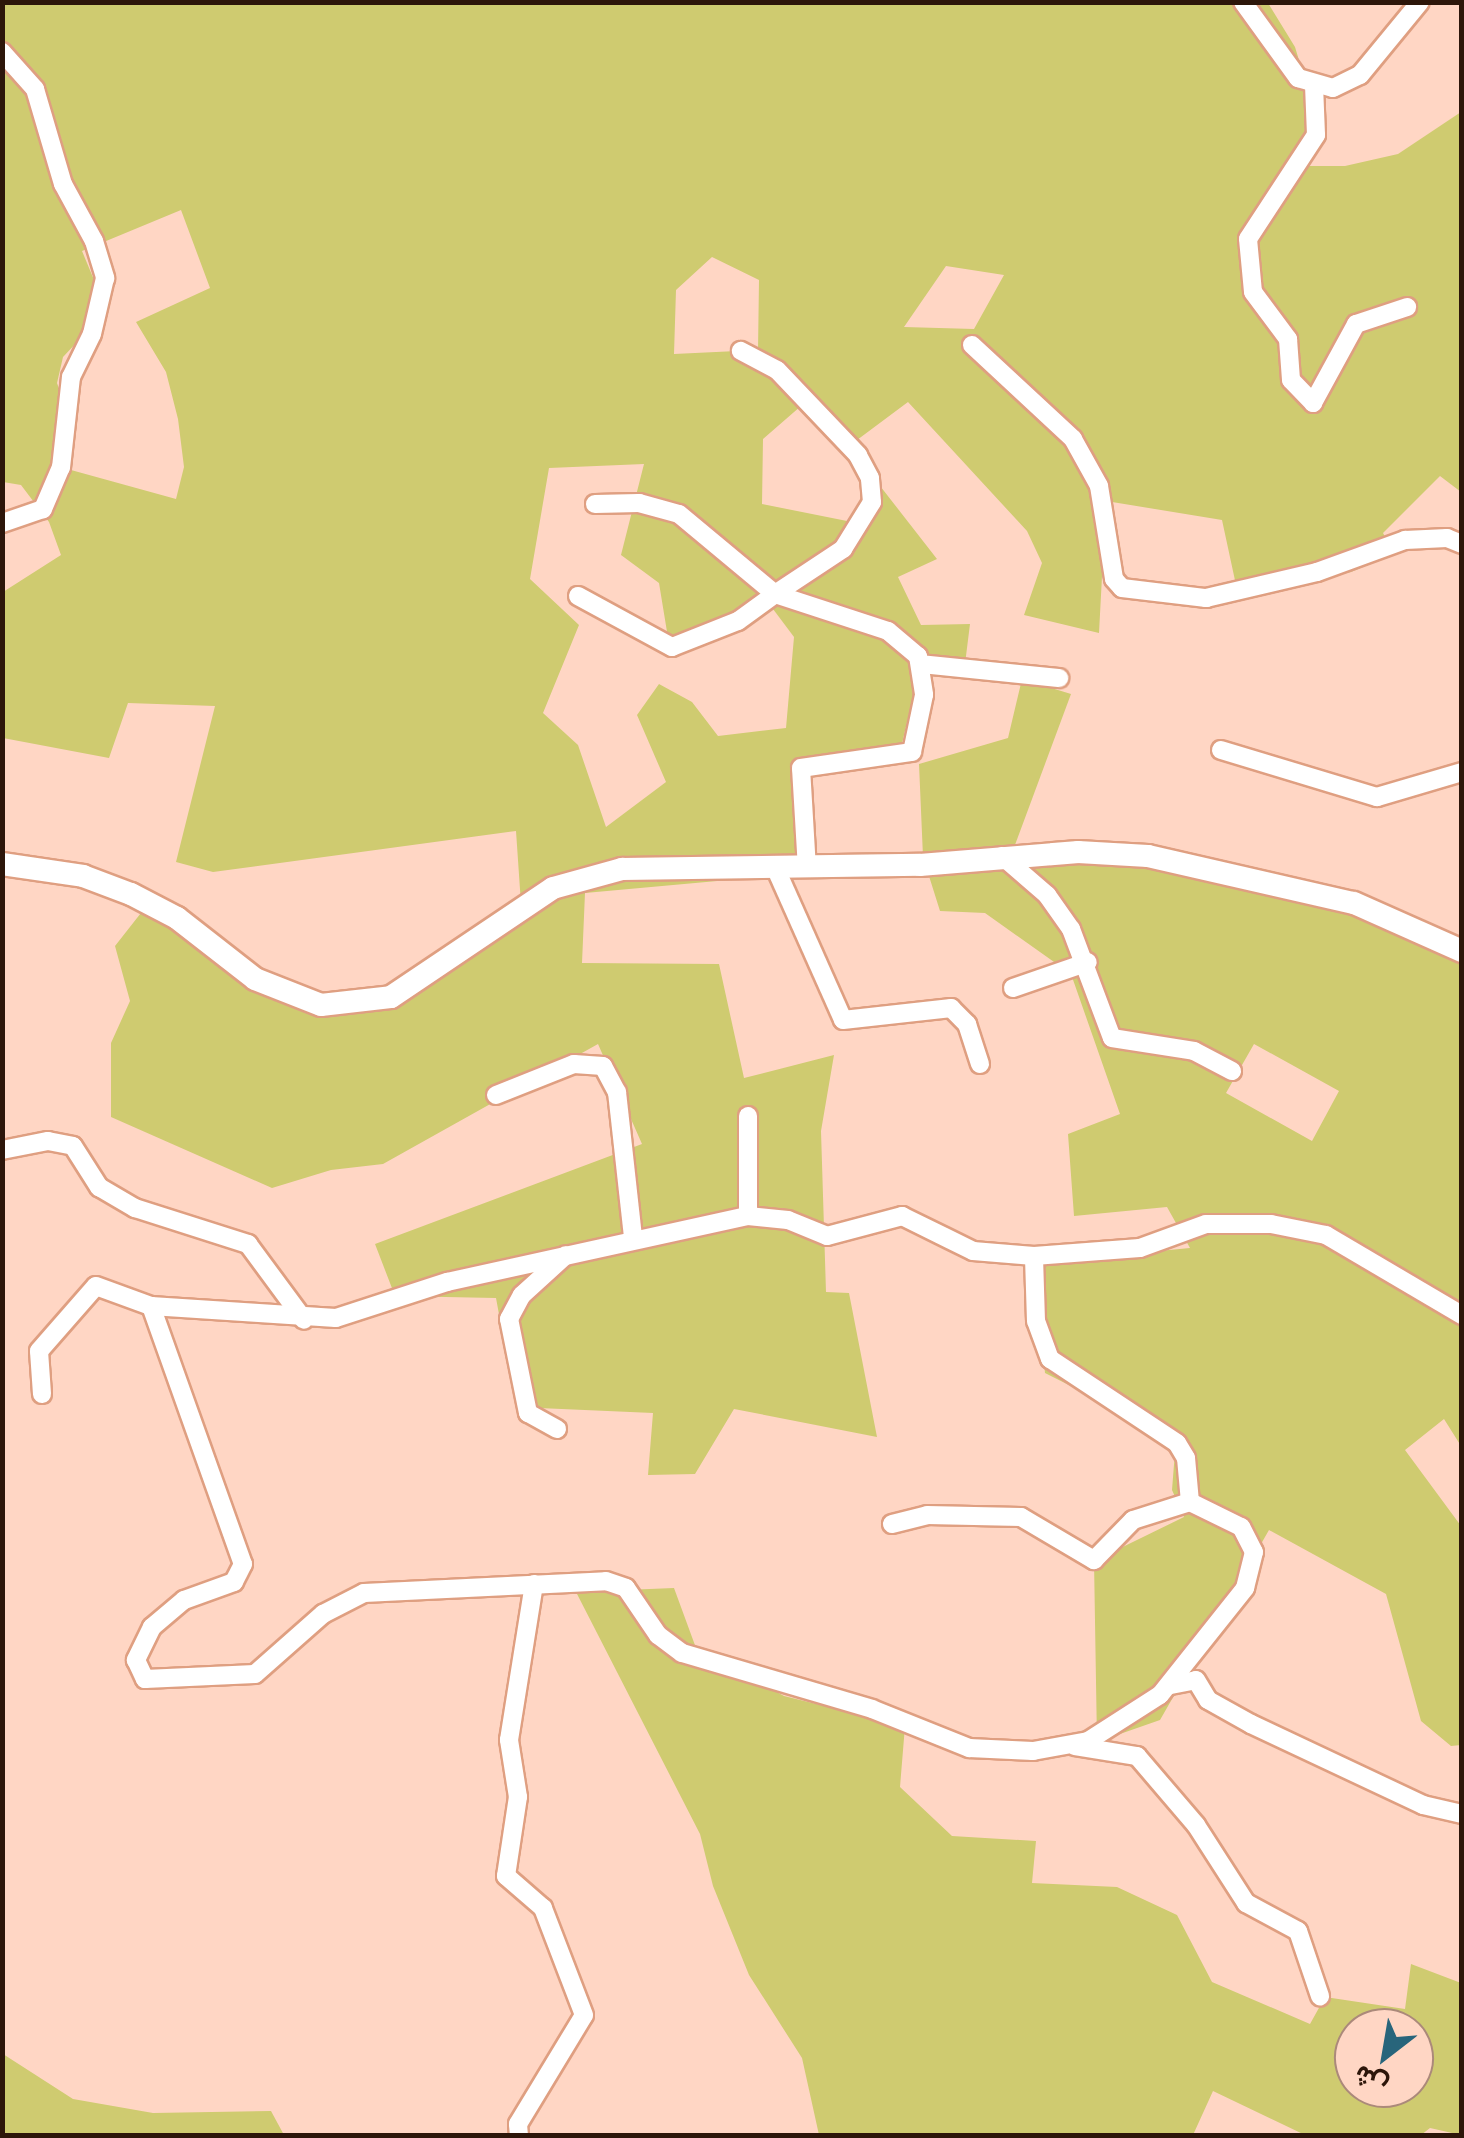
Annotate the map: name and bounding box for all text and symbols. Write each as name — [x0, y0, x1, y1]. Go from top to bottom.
north arrow — [1334, 2008, 1434, 2108]
text: ش — [1346, 2059, 1393, 2105]

